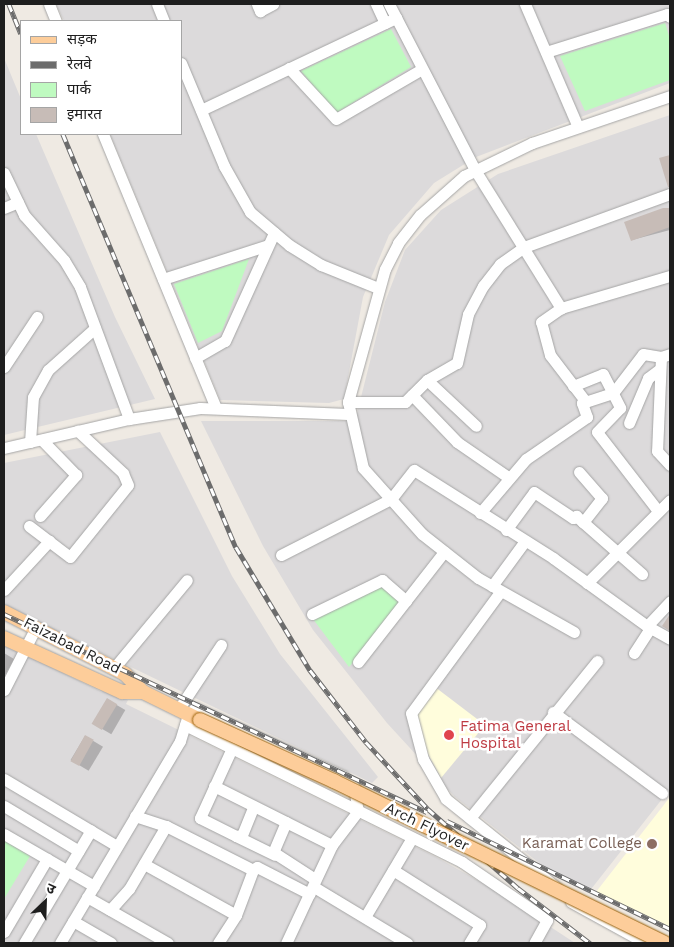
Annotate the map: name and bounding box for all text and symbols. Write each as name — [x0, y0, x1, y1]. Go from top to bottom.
legend — [20, 20, 182, 135]
text: सड़क — [67, 30, 97, 48]
text: रेलवे — [67, 55, 92, 73]
text: पार्क — [67, 80, 91, 98]
text: इमारत — [67, 105, 102, 123]
street label: Faizabad Road — [21, 614, 123, 678]
place label: Fatima General Hospital — [460, 717, 571, 752]
marker: Fatima General Hospital — [442, 728, 456, 742]
street label: Arch Flyover — [382, 799, 472, 855]
place label: Karamat College — [522, 835, 642, 853]
marker: Karamat College — [646, 838, 658, 850]
north arrow — [20, 877, 70, 927]
text: उ — [44, 879, 58, 897]

